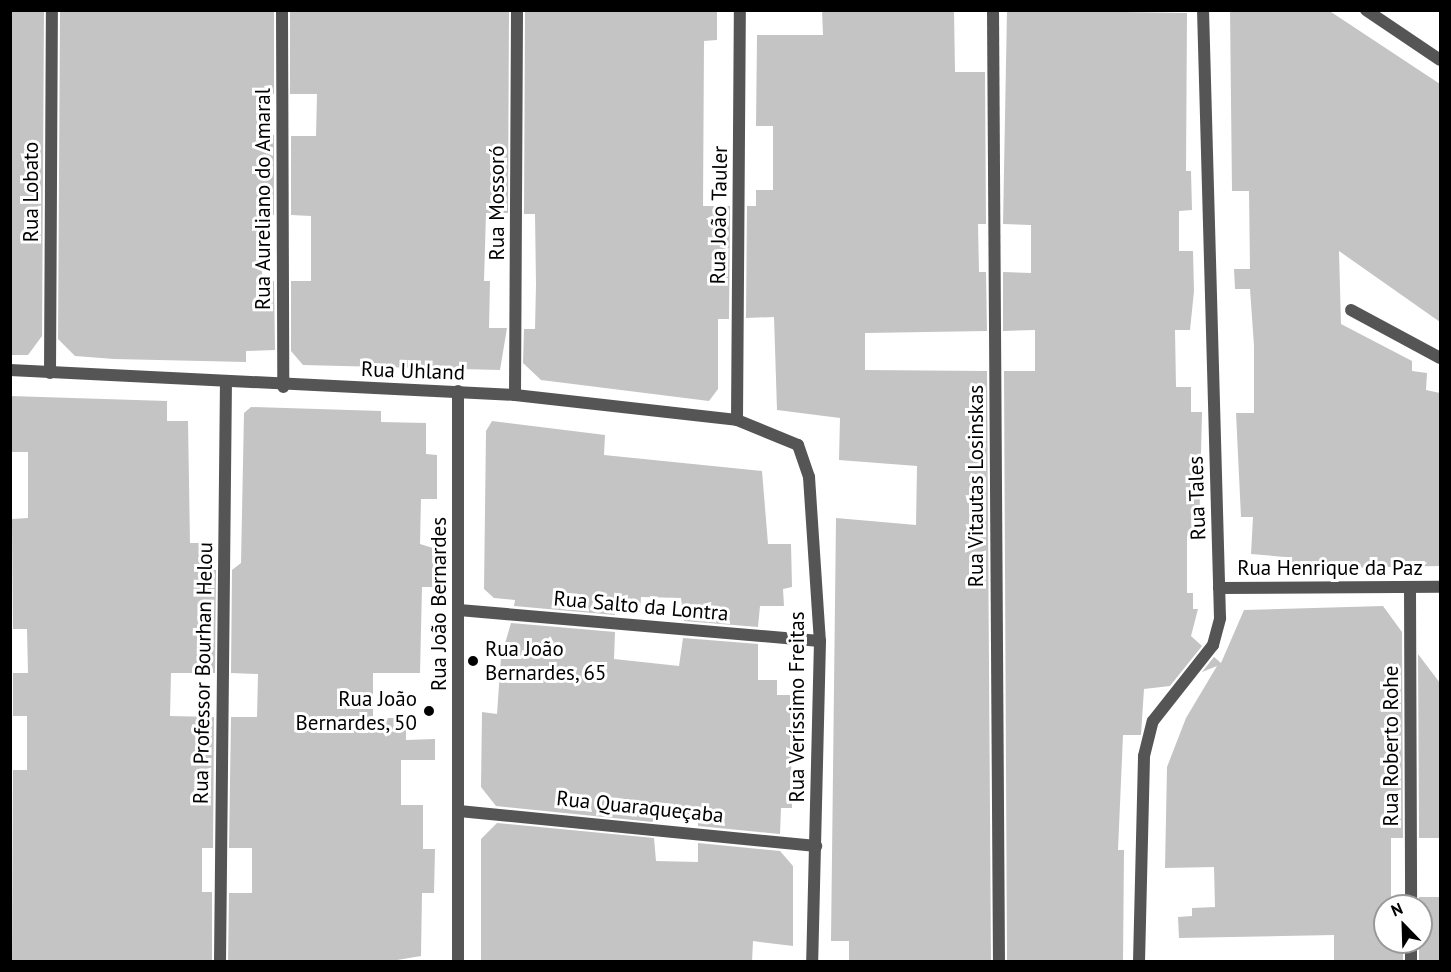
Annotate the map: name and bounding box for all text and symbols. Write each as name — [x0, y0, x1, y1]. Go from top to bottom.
street label: Rua Aureliano do Amaral — [250, 87, 276, 311]
street label: Rua Lobato — [18, 142, 44, 242]
street label: Rua João Tauler — [705, 145, 733, 285]
street label: Rua Mossoró — [484, 146, 510, 260]
street label: Rua Uhland — [361, 357, 465, 385]
street label: Rua Vitautas Losinskas — [963, 384, 989, 588]
street label: Rua Tales — [1183, 455, 1211, 541]
street label: Rua João Bernardes — [426, 517, 452, 691]
street label: Rua Professor Bourhan Helou — [188, 542, 218, 804]
street label: Rua Henrique da Paz — [1237, 555, 1423, 581]
street label: Rua Salto da Lontra — [553, 586, 729, 626]
street label: Rua Veríssimo Freitas — [784, 611, 810, 803]
place label: Rua João Bernardes, 65 — [485, 636, 608, 686]
marker: Rua João Bernardes, 65 — [466, 654, 480, 668]
street label: Rua Roberto Rohe — [1378, 666, 1404, 826]
place label: Rua João Bernardes, 50 — [294, 686, 417, 736]
marker: Rua João Bernardes, 50 — [422, 704, 436, 718]
street label: Rua Quaraqueçaba — [555, 786, 725, 828]
north arrow — [1373, 894, 1433, 954]
text: N — [1388, 898, 1405, 921]

